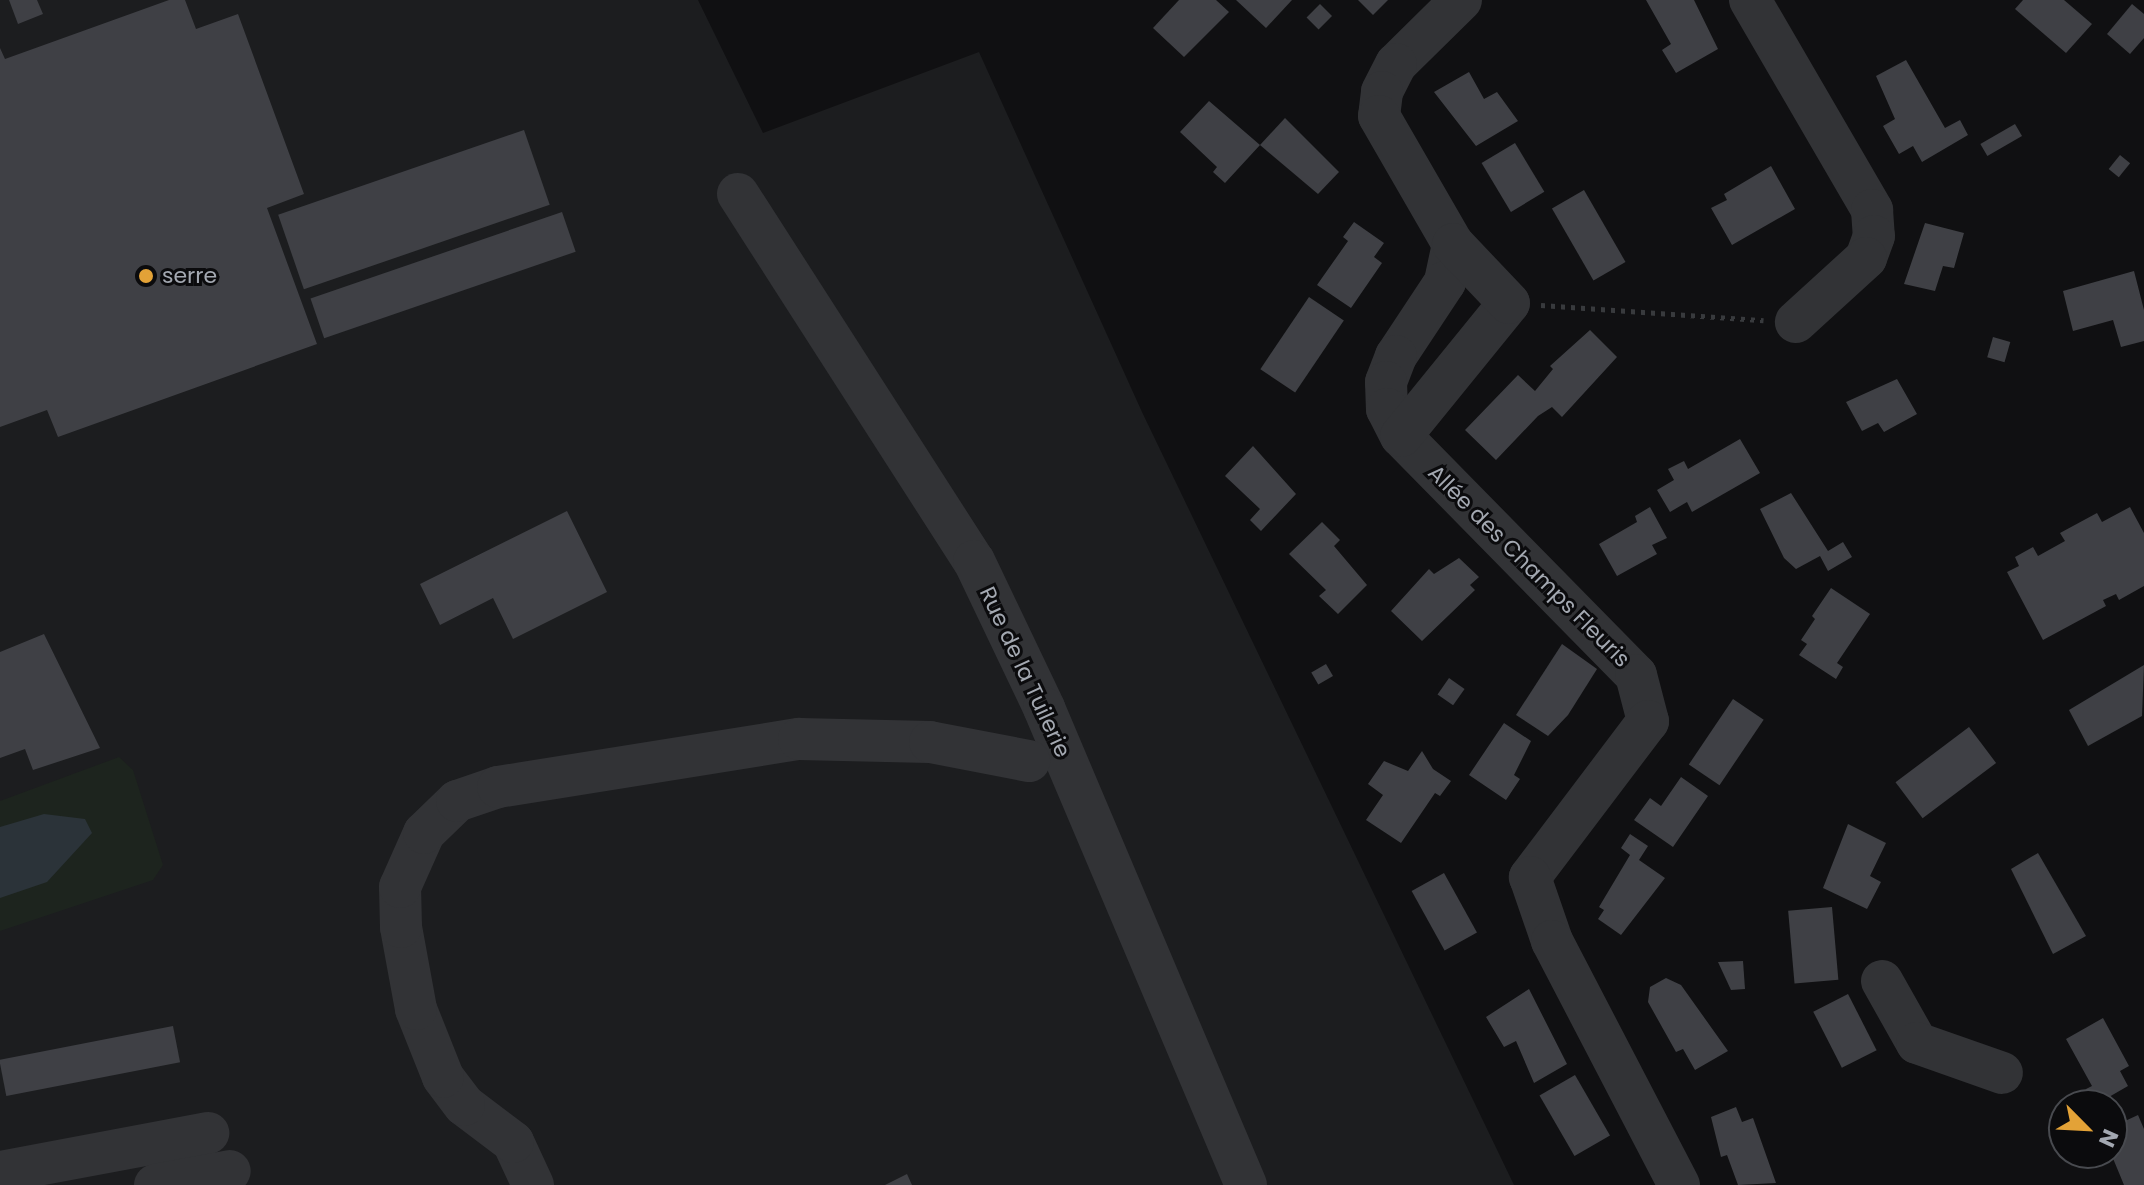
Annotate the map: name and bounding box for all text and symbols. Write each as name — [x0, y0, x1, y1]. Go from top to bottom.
place label: serre — [162, 263, 217, 289]
marker: serre — [137, 267, 155, 285]
street label: Allée des Champs Fleuris — [1423, 460, 1635, 672]
street label: Rue de la Tuilerie — [974, 582, 1076, 762]
north arrow — [2048, 1089, 2128, 1169]
text: N — [2091, 1124, 2126, 1152]

